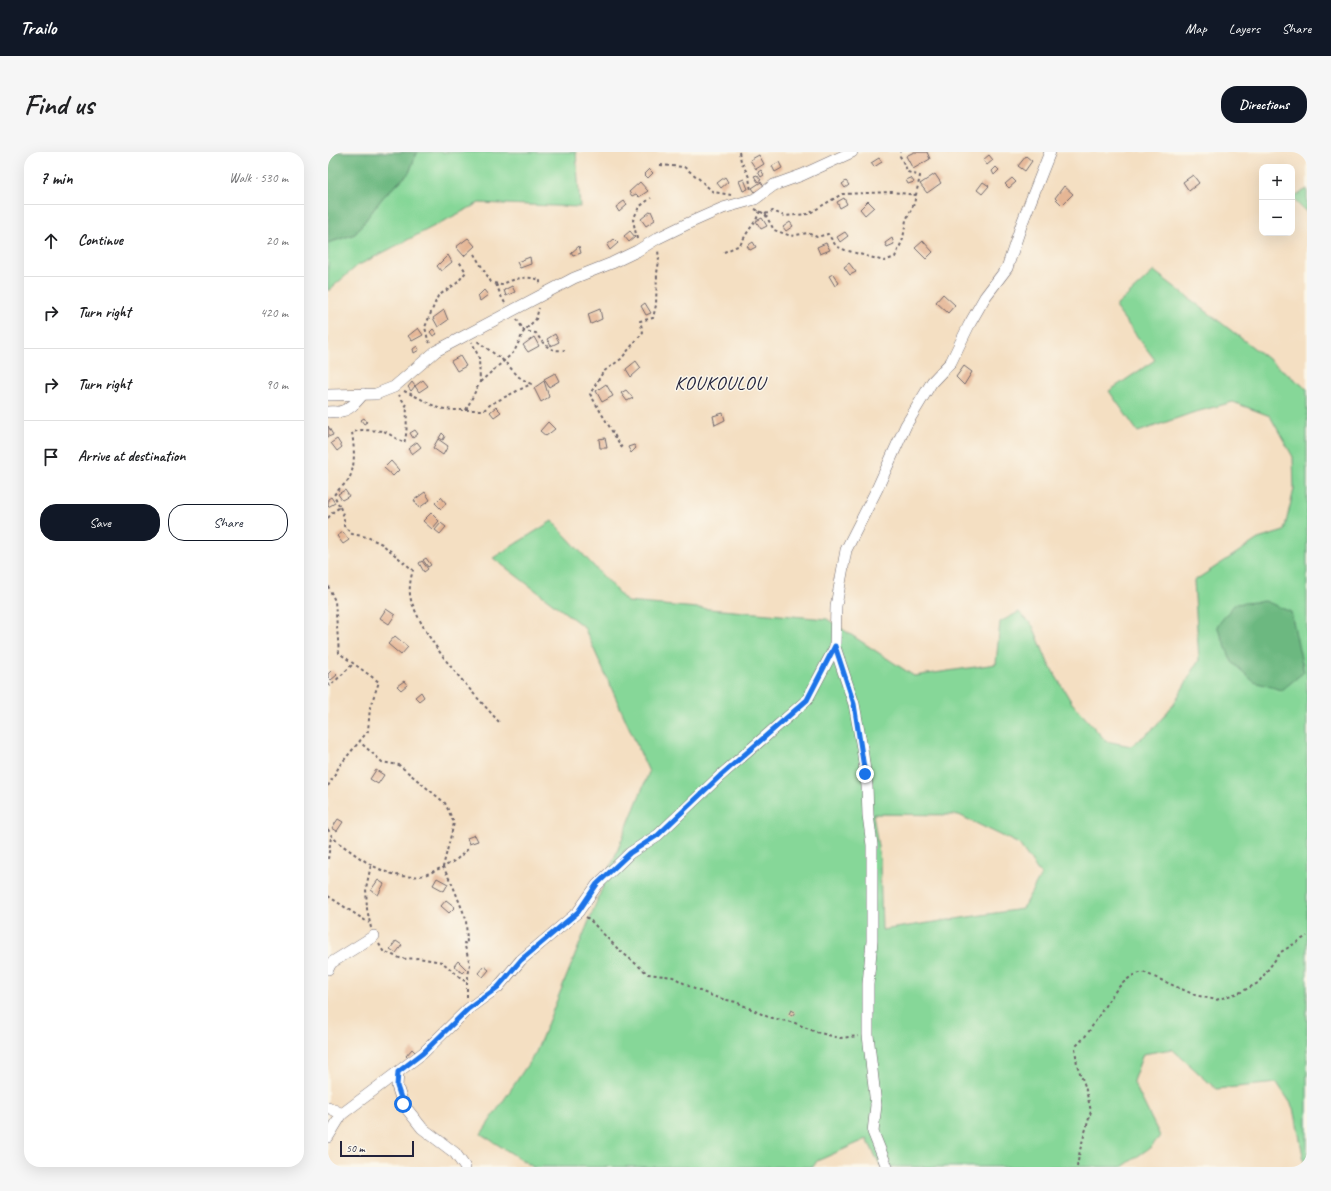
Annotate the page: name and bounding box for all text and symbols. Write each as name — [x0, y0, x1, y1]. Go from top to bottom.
text: Trailo — [20, 16, 56, 40]
text: Map — [1185, 20, 1207, 37]
text: Layers — [1229, 20, 1260, 37]
text: Share — [1282, 20, 1311, 37]
button: Directions — [1221, 86, 1307, 123]
text: Find us — [24, 87, 94, 122]
map controls — [1259, 164, 1295, 236]
button: + — [1259, 164, 1295, 200]
text: 7 min — [40, 168, 73, 189]
text: Walk · 530 m — [229, 170, 288, 186]
button: − — [1259, 200, 1295, 236]
icon: ahead — [40, 230, 62, 252]
text: Continue — [78, 231, 123, 250]
text: 20 m — [266, 233, 288, 249]
icon: right — [40, 302, 62, 324]
text: Turn right — [78, 303, 131, 322]
text: 420 m — [260, 305, 288, 321]
district label: KOUKOULOU — [675, 371, 768, 395]
icon: right — [40, 374, 62, 396]
text: Turn right — [78, 375, 131, 394]
text: 90 m — [266, 377, 288, 393]
icon: arrive — [40, 446, 62, 468]
text: Arrive at destination — [78, 447, 185, 466]
button: Save — [40, 504, 160, 541]
button: Share — [168, 504, 288, 541]
route end — [856, 765, 874, 783]
route start — [394, 1095, 412, 1113]
scale bar — [340, 1139, 414, 1158]
text: 50 m — [346, 1141, 365, 1155]

